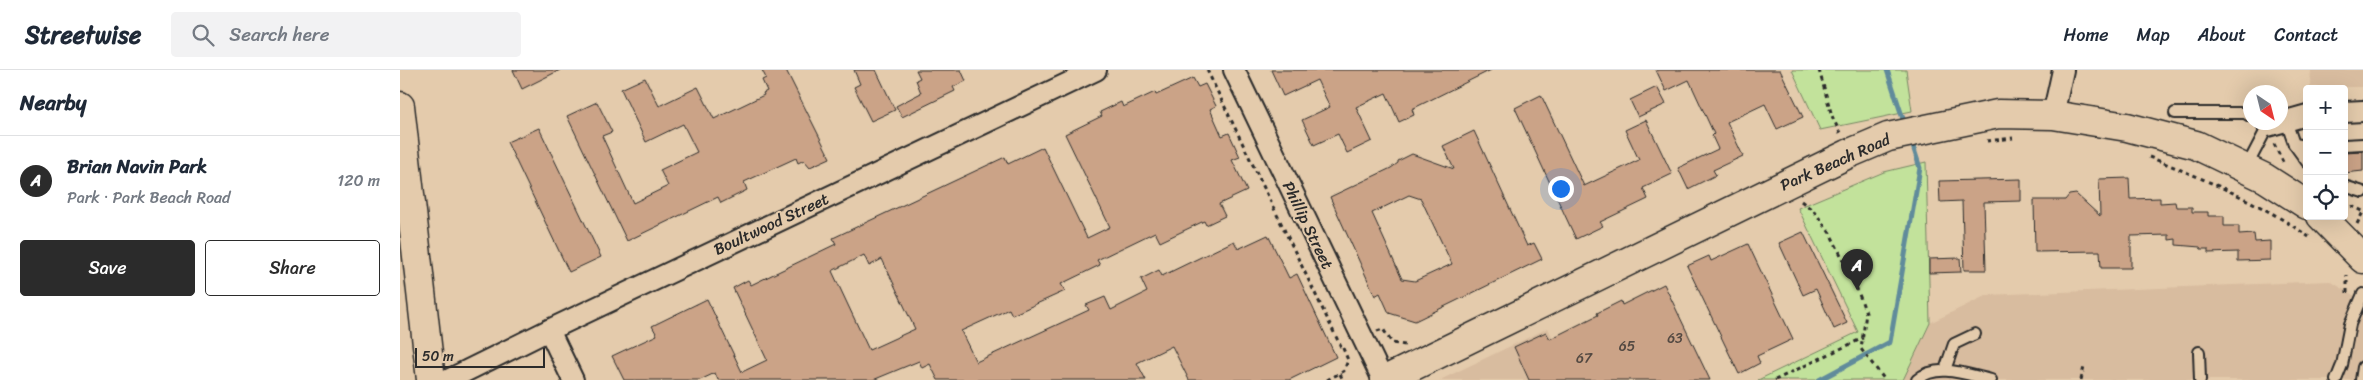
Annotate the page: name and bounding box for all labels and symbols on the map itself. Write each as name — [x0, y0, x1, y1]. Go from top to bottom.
north arrow — [2243, 85, 2288, 130]
street label: Park Beach Road — [1775, 124, 1896, 199]
street label: Phillip Street — [1274, 176, 1342, 274]
your location — [1548, 176, 1574, 202]
street label: Boultwood Street — [708, 185, 834, 263]
pin: A — [1841, 249, 1873, 290]
house number: 63 — [1667, 326, 1683, 351]
house number: 65 — [1619, 334, 1636, 359]
scale bar — [415, 345, 545, 368]
house number: 67 — [1576, 346, 1593, 371]

